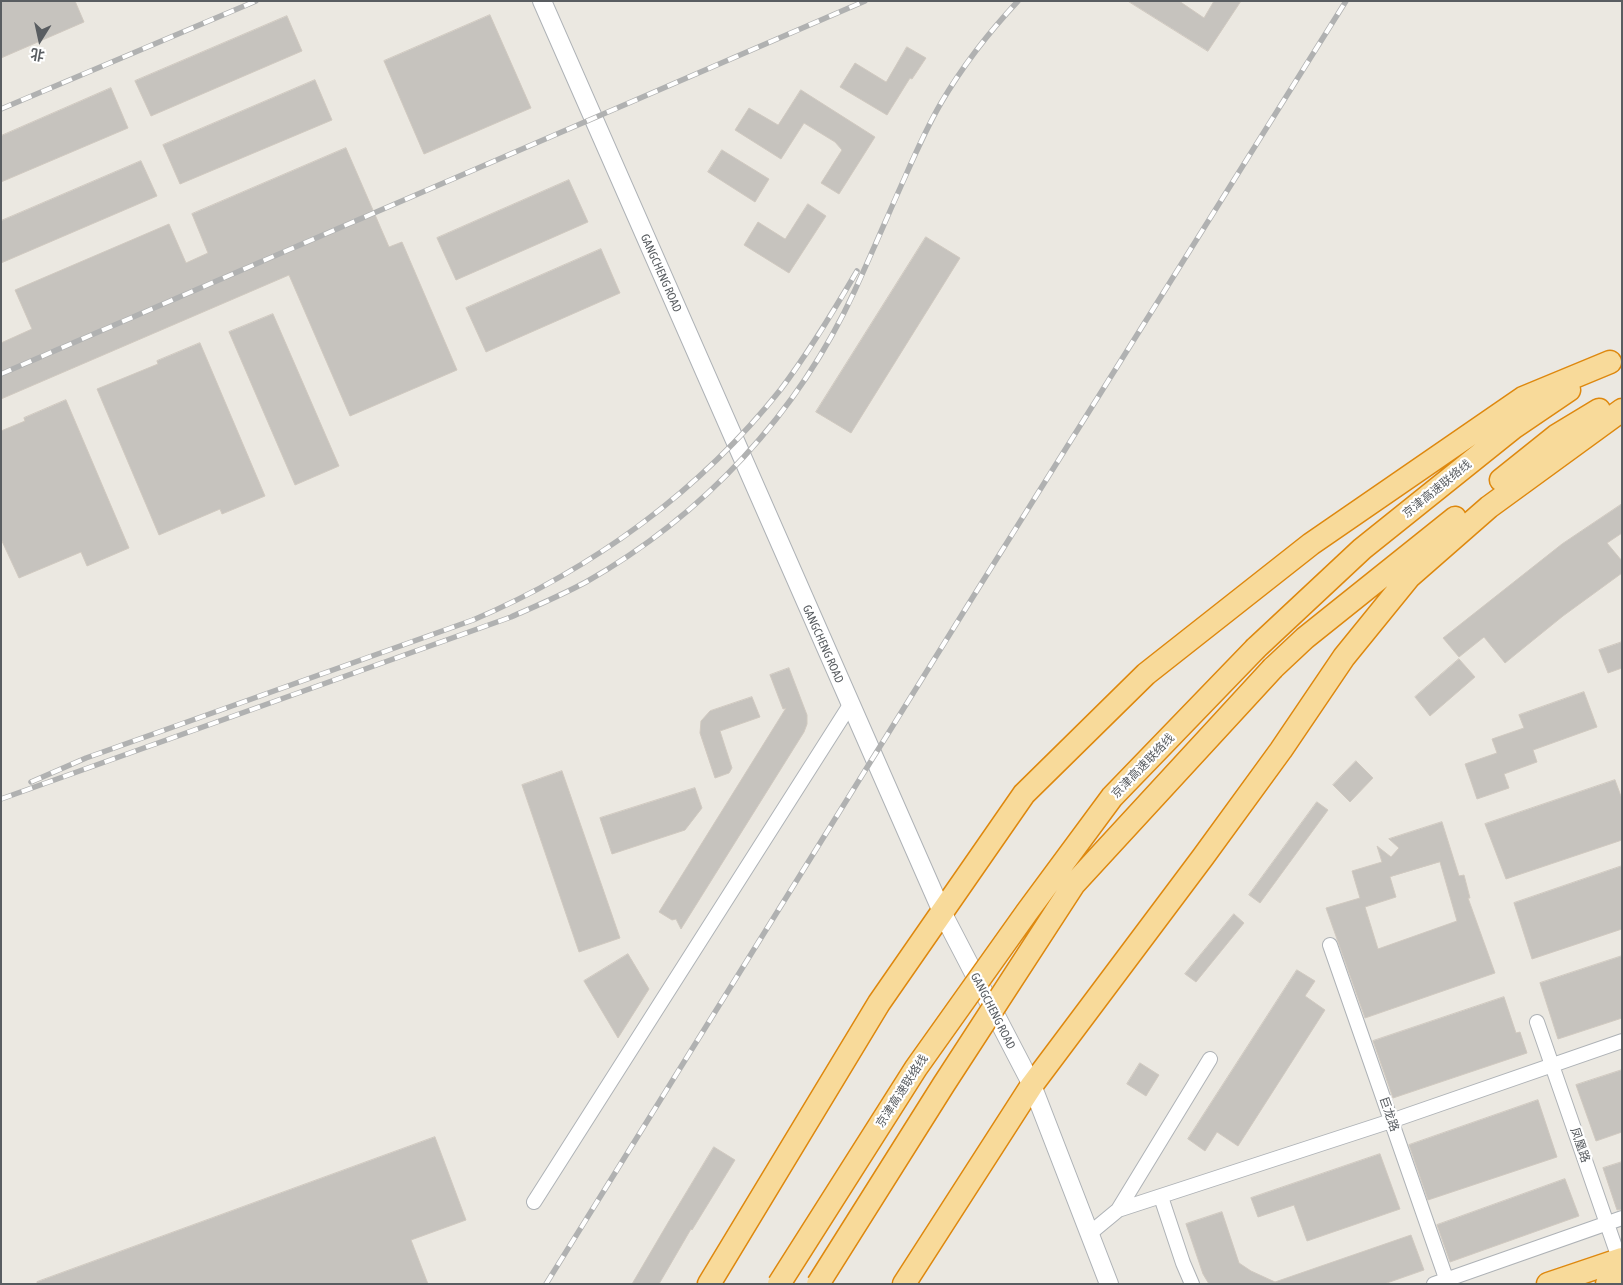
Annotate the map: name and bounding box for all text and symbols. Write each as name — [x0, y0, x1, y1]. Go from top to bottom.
north arrow — [15, 15, 65, 65]
text: 北 — [29, 46, 46, 64]
street label: GANGCHENG ROAD — [637, 232, 685, 314]
street label: 京津高速联络线 — [1400, 457, 1474, 521]
street label: GANGCHENG ROAD — [799, 603, 847, 685]
street label: 京津高速联络线 — [1109, 731, 1177, 801]
street label: GANGCHENG ROAD — [968, 970, 1018, 1052]
street label: 京津高速联络线 — [873, 1052, 931, 1130]
street label: 巨龙路 — [1376, 1095, 1402, 1133]
street label: 凤凰路 — [1567, 1126, 1593, 1164]

